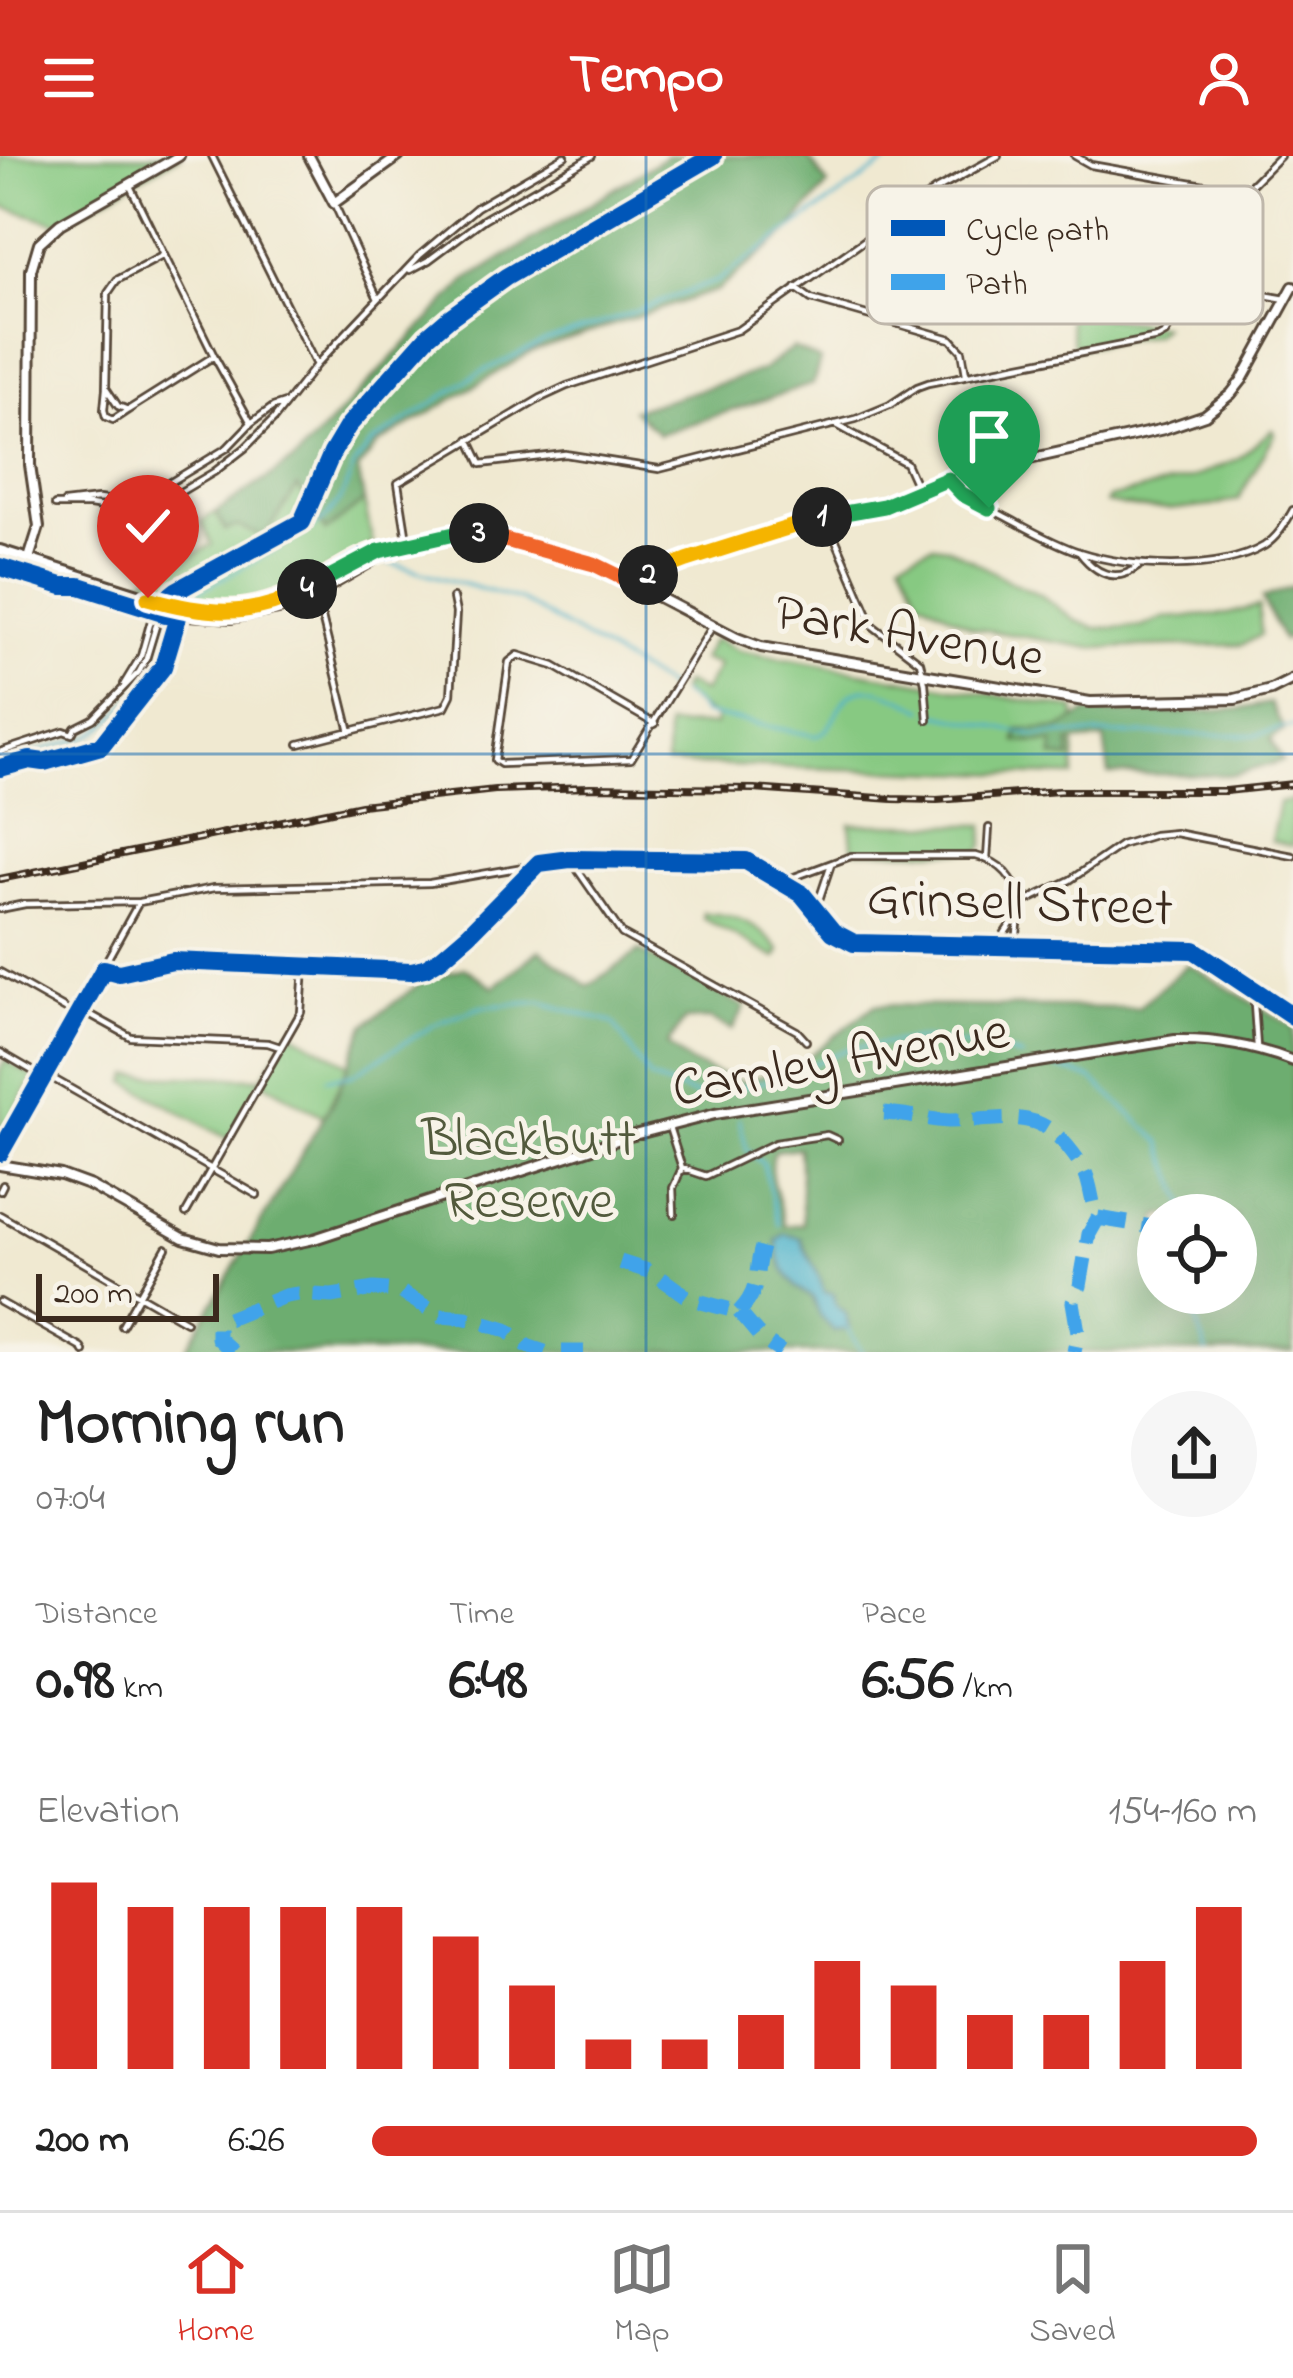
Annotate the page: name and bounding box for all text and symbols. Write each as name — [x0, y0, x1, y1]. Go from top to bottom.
text: Tempo — [569, 39, 724, 117]
icon: menu — [36, 45, 102, 111]
icon: person — [1191, 45, 1257, 111]
legend — [867, 186, 1263, 324]
text: Cycle path — [966, 208, 1109, 256]
text: Path — [966, 262, 1028, 310]
pin — [938, 385, 1040, 508]
icon: arrive — [956, 403, 1022, 469]
pin — [97, 475, 199, 598]
pin: 1 — [792, 487, 852, 547]
icon: check — [115, 493, 181, 559]
text: 1 — [817, 493, 827, 541]
pin: 3 — [449, 503, 509, 563]
text: 3 — [472, 509, 486, 557]
pin: 2 — [618, 545, 678, 605]
text: 2 — [640, 551, 656, 599]
pin: 4 — [277, 559, 337, 619]
text: 4 — [300, 565, 314, 613]
street label: Park Avenue — [768, 576, 1051, 700]
street label: Grinsell Street — [865, 862, 1174, 950]
street label: Carnley Avenue — [667, 995, 1016, 1131]
park label: Blackbutt Reserve — [420, 1103, 636, 1243]
map controls — [1137, 1194, 1257, 1314]
button: locate — [1137, 1194, 1257, 1314]
scale bar — [36, 1268, 219, 1321]
text: 200 m — [54, 1271, 133, 1319]
text: Morning run — [36, 1378, 345, 1474]
button: share — [1131, 1391, 1257, 1517]
text: 07:04 — [36, 1471, 105, 1528]
text: Distance — [36, 1591, 158, 1639]
text: Time — [449, 1591, 514, 1639]
text: Pace — [862, 1591, 926, 1639]
text: 0.98 — [36, 1639, 115, 1726]
text: 6:48 — [449, 1639, 528, 1726]
text: 6:56 — [862, 1639, 954, 1726]
text: km — [115, 1665, 163, 1713]
text: /km — [954, 1665, 1013, 1713]
text: Elevation — [36, 1784, 179, 1841]
text: 154–160 m — [1109, 1784, 1257, 1841]
text: 200 m — [36, 2113, 129, 2170]
text: 6:26 — [228, 2113, 285, 2170]
tab: Home — [177, 2236, 254, 2356]
tab: Map — [609, 2236, 675, 2356]
tab: Saved — [1030, 2236, 1116, 2356]

